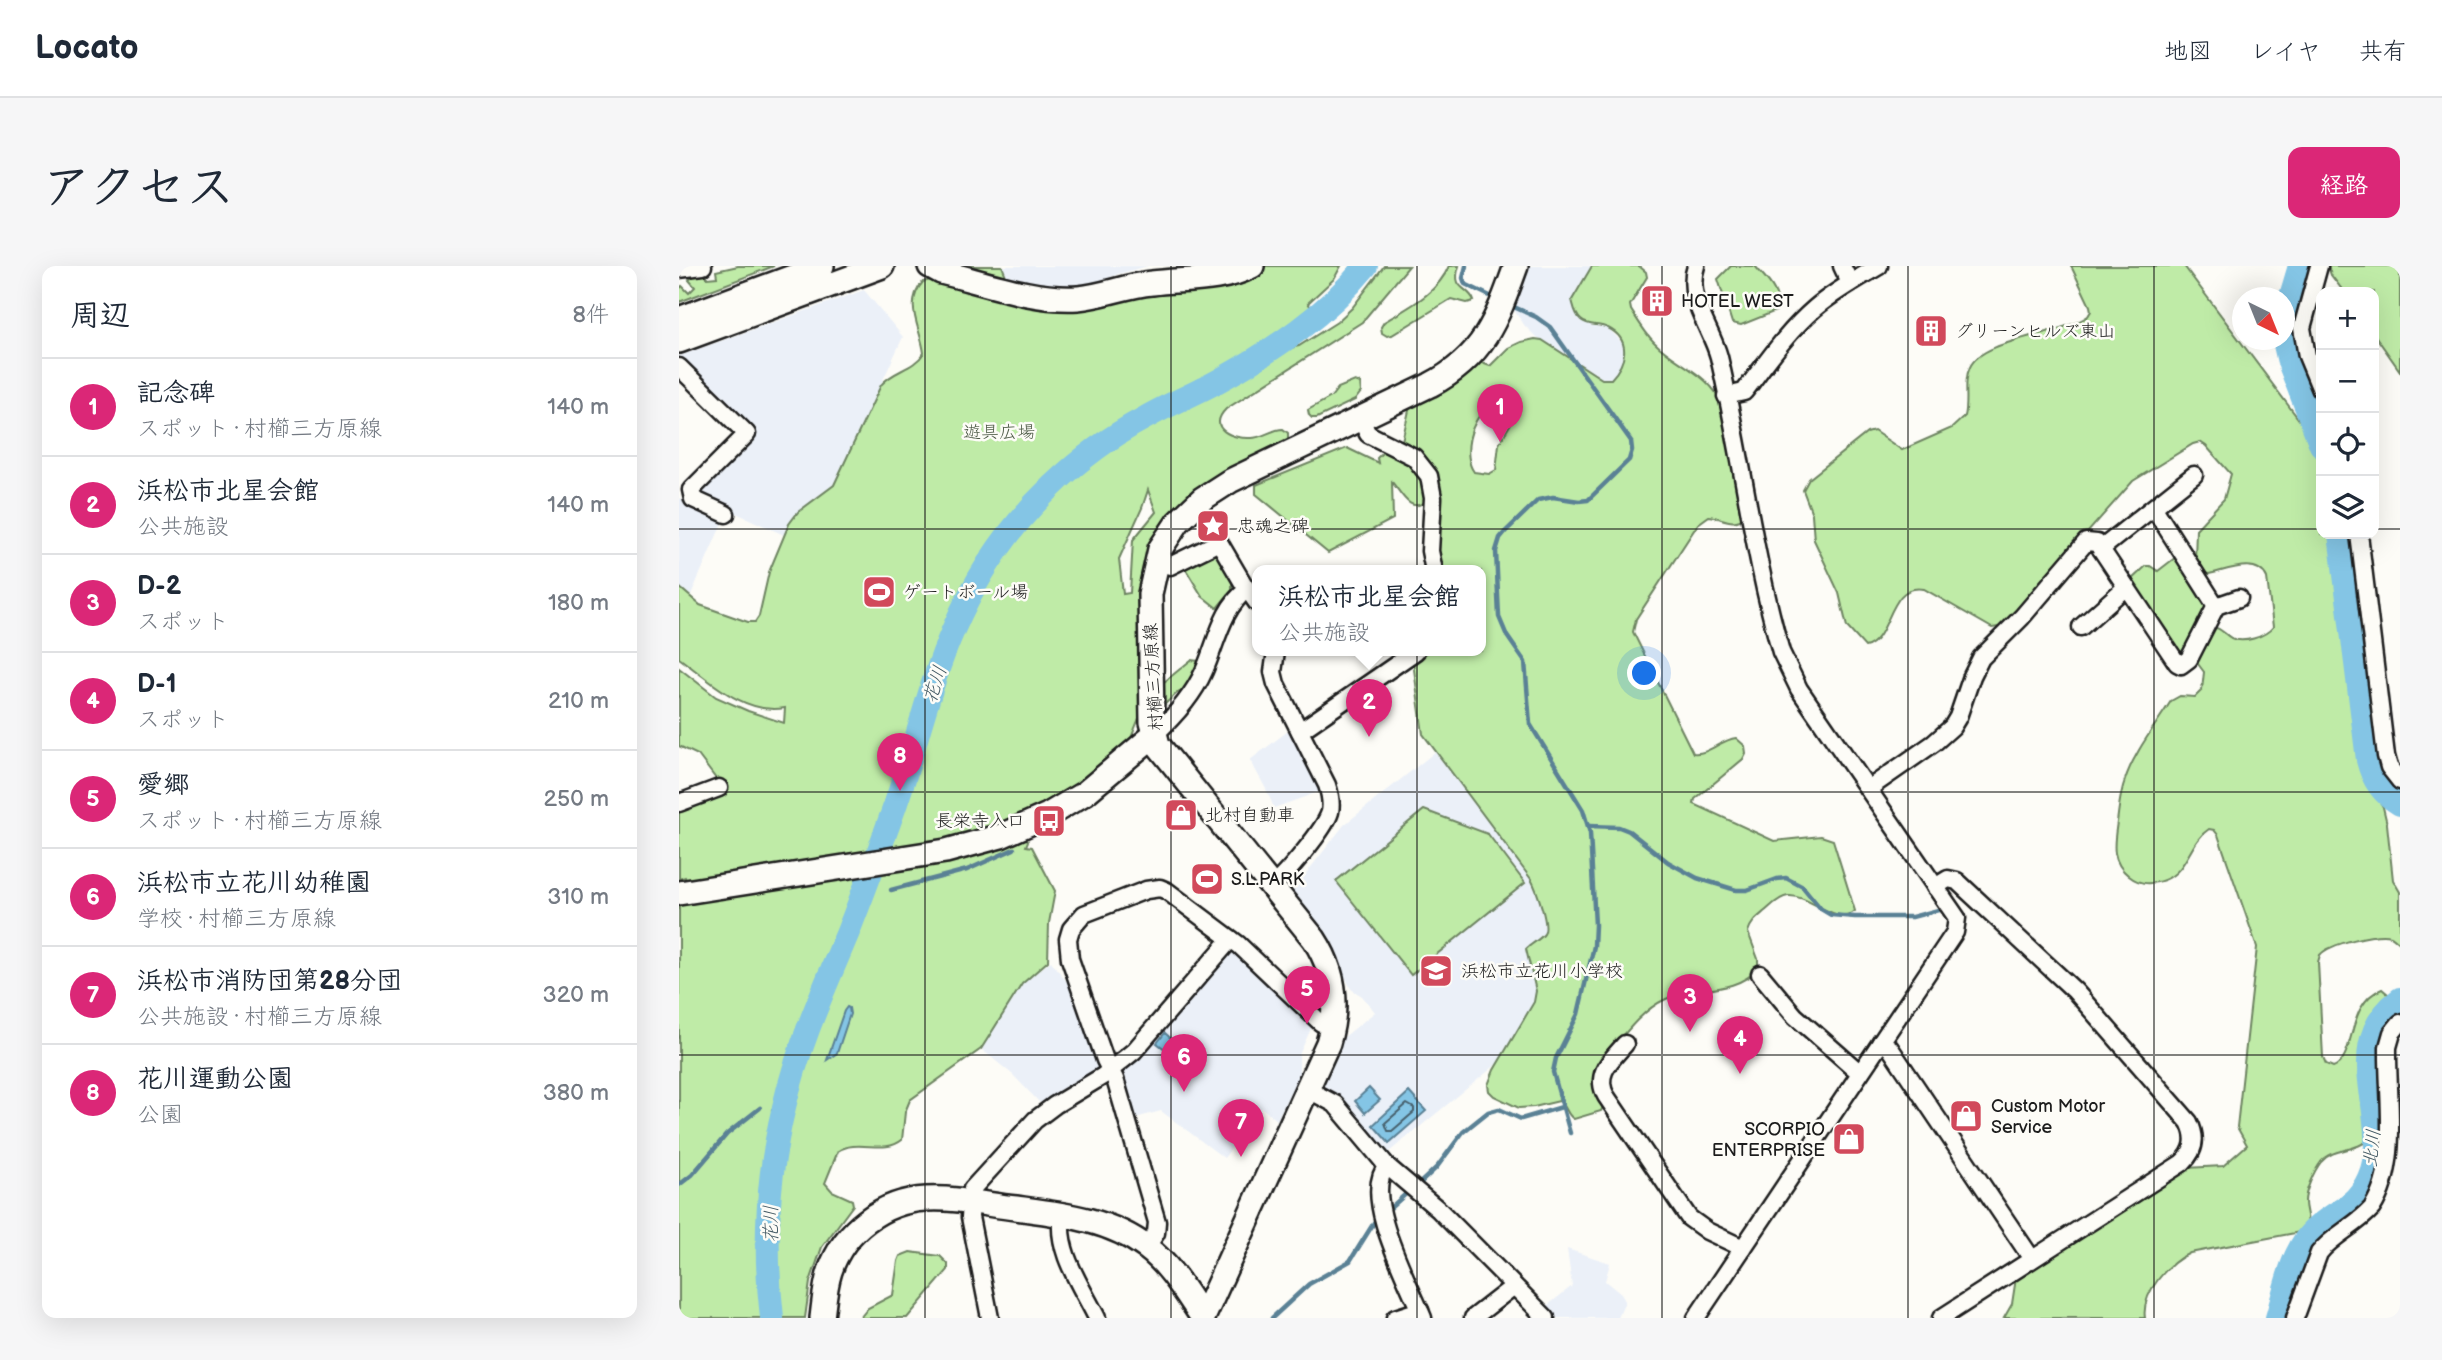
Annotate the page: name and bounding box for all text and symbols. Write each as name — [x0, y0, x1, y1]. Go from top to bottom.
text: Locato — [35, 28, 139, 68]
text: 地図 — [2164, 37, 2212, 66]
text: レイヤ — [2250, 37, 2321, 66]
text: 共有 — [2359, 37, 2407, 66]
button: 経路 — [2288, 147, 2400, 218]
text: アクセス — [42, 159, 235, 218]
building icon: HOTEL WEST — [1638, 282, 1676, 320]
north arrow — [2232, 287, 2295, 350]
map controls — [2316, 287, 2379, 539]
button: + — [2316, 287, 2379, 350]
place label: HOTEL WEST — [1681, 291, 1794, 312]
text: 周辺 — [70, 298, 130, 334]
text: 8件 — [573, 301, 609, 329]
building icon: グリーンヒルズ東山 — [1912, 312, 1950, 350]
place label: グリーンヒルズ東山 — [1955, 321, 2116, 342]
button: − — [2316, 350, 2379, 413]
text: 記念碑 — [137, 378, 215, 409]
pin: 1 — [1477, 384, 1523, 442]
text: 1 — [88, 393, 98, 421]
text: 140 m — [547, 393, 609, 421]
button: locate — [2316, 413, 2379, 476]
text: スポット · 村櫛三方原線 — [137, 415, 382, 443]
park label: 遊具広場 — [963, 422, 1035, 443]
text: 浜松市北星会館 — [137, 476, 319, 507]
button: layers — [2316, 476, 2379, 539]
text: 2 — [86, 491, 100, 519]
text: 140 m — [547, 491, 609, 519]
place icon: 忠魂之碑 — [1194, 507, 1232, 545]
text: 公共施設 — [137, 513, 229, 541]
place label: 忠魂之碑 — [1237, 516, 1309, 537]
popup — [1252, 565, 1486, 656]
text: D-2 — [137, 571, 181, 602]
sports icon: ゲートボール場 — [860, 573, 898, 611]
place label: ゲートボール場 — [903, 582, 1028, 603]
text: 浜松市北星会館 — [1278, 582, 1460, 613]
text: 3 — [86, 589, 100, 617]
text: 180 m — [548, 589, 609, 617]
text: スポット — [137, 608, 229, 636]
text: 公共施設 — [1278, 619, 1370, 647]
street label: 村櫛三方原線 — [1140, 622, 1167, 731]
your location — [1627, 656, 1661, 690]
water label: 花川 — [919, 663, 952, 706]
text: D-1 — [137, 669, 177, 700]
pin: 2 — [1346, 679, 1392, 737]
text: 4 — [86, 687, 100, 715]
text: 210 m — [548, 687, 609, 715]
text: スポット — [137, 706, 229, 734]
pin: 8 — [877, 733, 923, 791]
text: 愛郷 — [137, 770, 189, 801]
text: 5 — [86, 785, 100, 813]
text: 250 m — [543, 785, 609, 813]
shop icon: 北村自動車 — [1162, 796, 1200, 834]
bus stop icon: 長栄寺入口 — [1030, 802, 1068, 840]
place label: 北村自動車 — [1205, 805, 1295, 826]
text: スポット · 村櫛三方原線 — [137, 807, 382, 835]
place label: 長栄寺入口 — [935, 811, 1025, 832]
sports icon: S.L.PARK — [1188, 860, 1226, 898]
text: 浜松市立花川幼稚園 — [137, 868, 371, 899]
place label: S.L.PARK — [1231, 869, 1305, 890]
text: 6 — [86, 883, 100, 911]
text: 310 m — [547, 883, 609, 911]
text: 学校 · 村櫛三方原線 — [137, 905, 336, 933]
school or university icon: 浜松市立花川小学校 — [1417, 952, 1455, 990]
place label: 浜松市立花川小学校 — [1461, 961, 1623, 982]
text: 浜松市消防団第28分団 — [137, 966, 402, 997]
pin: 5 — [1284, 966, 1330, 1024]
pin: 3 — [1667, 974, 1713, 1032]
text: 7 — [87, 981, 99, 1009]
text: 320 m — [543, 981, 609, 1009]
text: 公共施設 · 村櫛三方原線 — [137, 1003, 382, 1031]
pin: 4 — [1717, 1016, 1763, 1074]
pin: 6 — [1161, 1034, 1207, 1092]
text: 花川運動公園 — [137, 1064, 293, 1095]
text: 8 — [86, 1079, 100, 1107]
text: 380 m — [543, 1079, 609, 1107]
place label: Custom Motor Service — [1991, 1096, 2105, 1138]
shop icon: Custom Motor Service — [1947, 1097, 1985, 1135]
pin: 7 — [1218, 1099, 1264, 1157]
text: 公園 — [137, 1101, 183, 1129]
place label: SCORPIO ENTERPRISE — [1712, 1119, 1825, 1161]
shop icon: SCORPIO ENTERPRISE — [1830, 1120, 1868, 1158]
water label: 北川 — [2359, 1128, 2386, 1168]
water label: 花川 — [760, 1205, 783, 1243]

